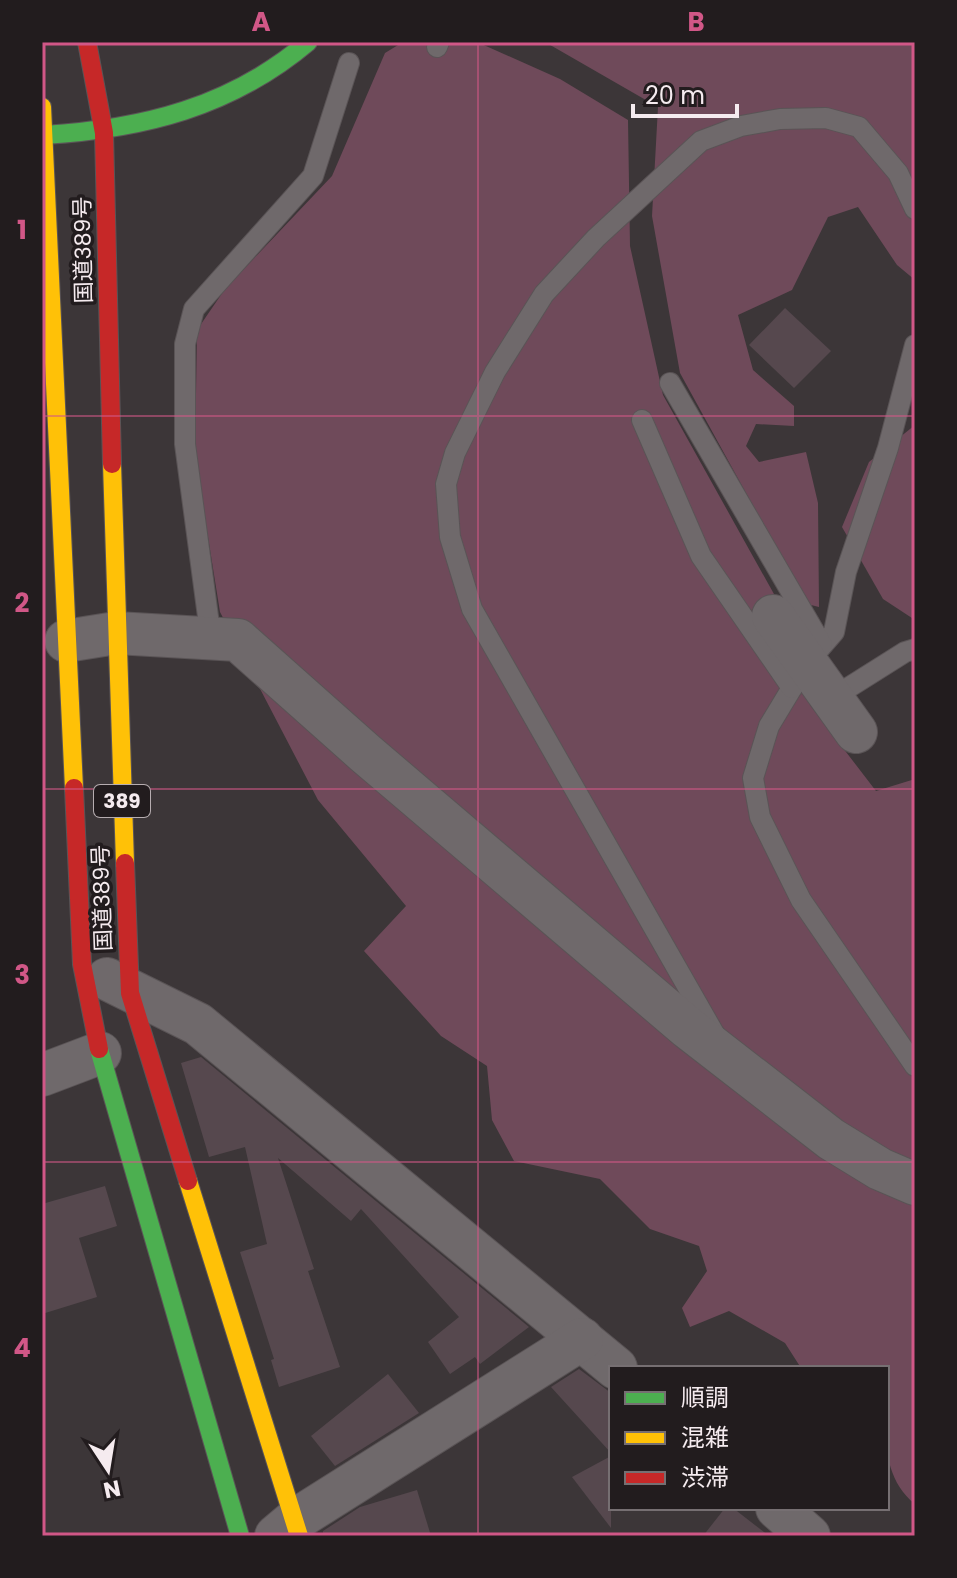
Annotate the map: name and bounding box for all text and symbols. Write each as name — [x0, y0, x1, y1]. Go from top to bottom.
text: A — [251, 4, 271, 40]
text: B — [687, 4, 705, 40]
scale bar — [633, 68, 737, 118]
text: 20 m — [645, 79, 705, 112]
street label: 国道389号 — [67, 196, 99, 304]
text: 1 — [17, 212, 27, 248]
text: 2 — [15, 585, 30, 621]
road number: 389 — [94, 785, 150, 817]
street label: 国道389号 — [85, 844, 119, 952]
text: 3 — [14, 957, 30, 993]
text: 4 — [13, 1330, 31, 1366]
legend — [609, 1366, 889, 1510]
text: 順調 — [681, 1381, 729, 1414]
text: 混雑 — [681, 1421, 729, 1454]
north arrow — [68, 1430, 148, 1510]
text: 渋滞 — [681, 1461, 729, 1494]
text: N — [101, 1472, 123, 1506]

